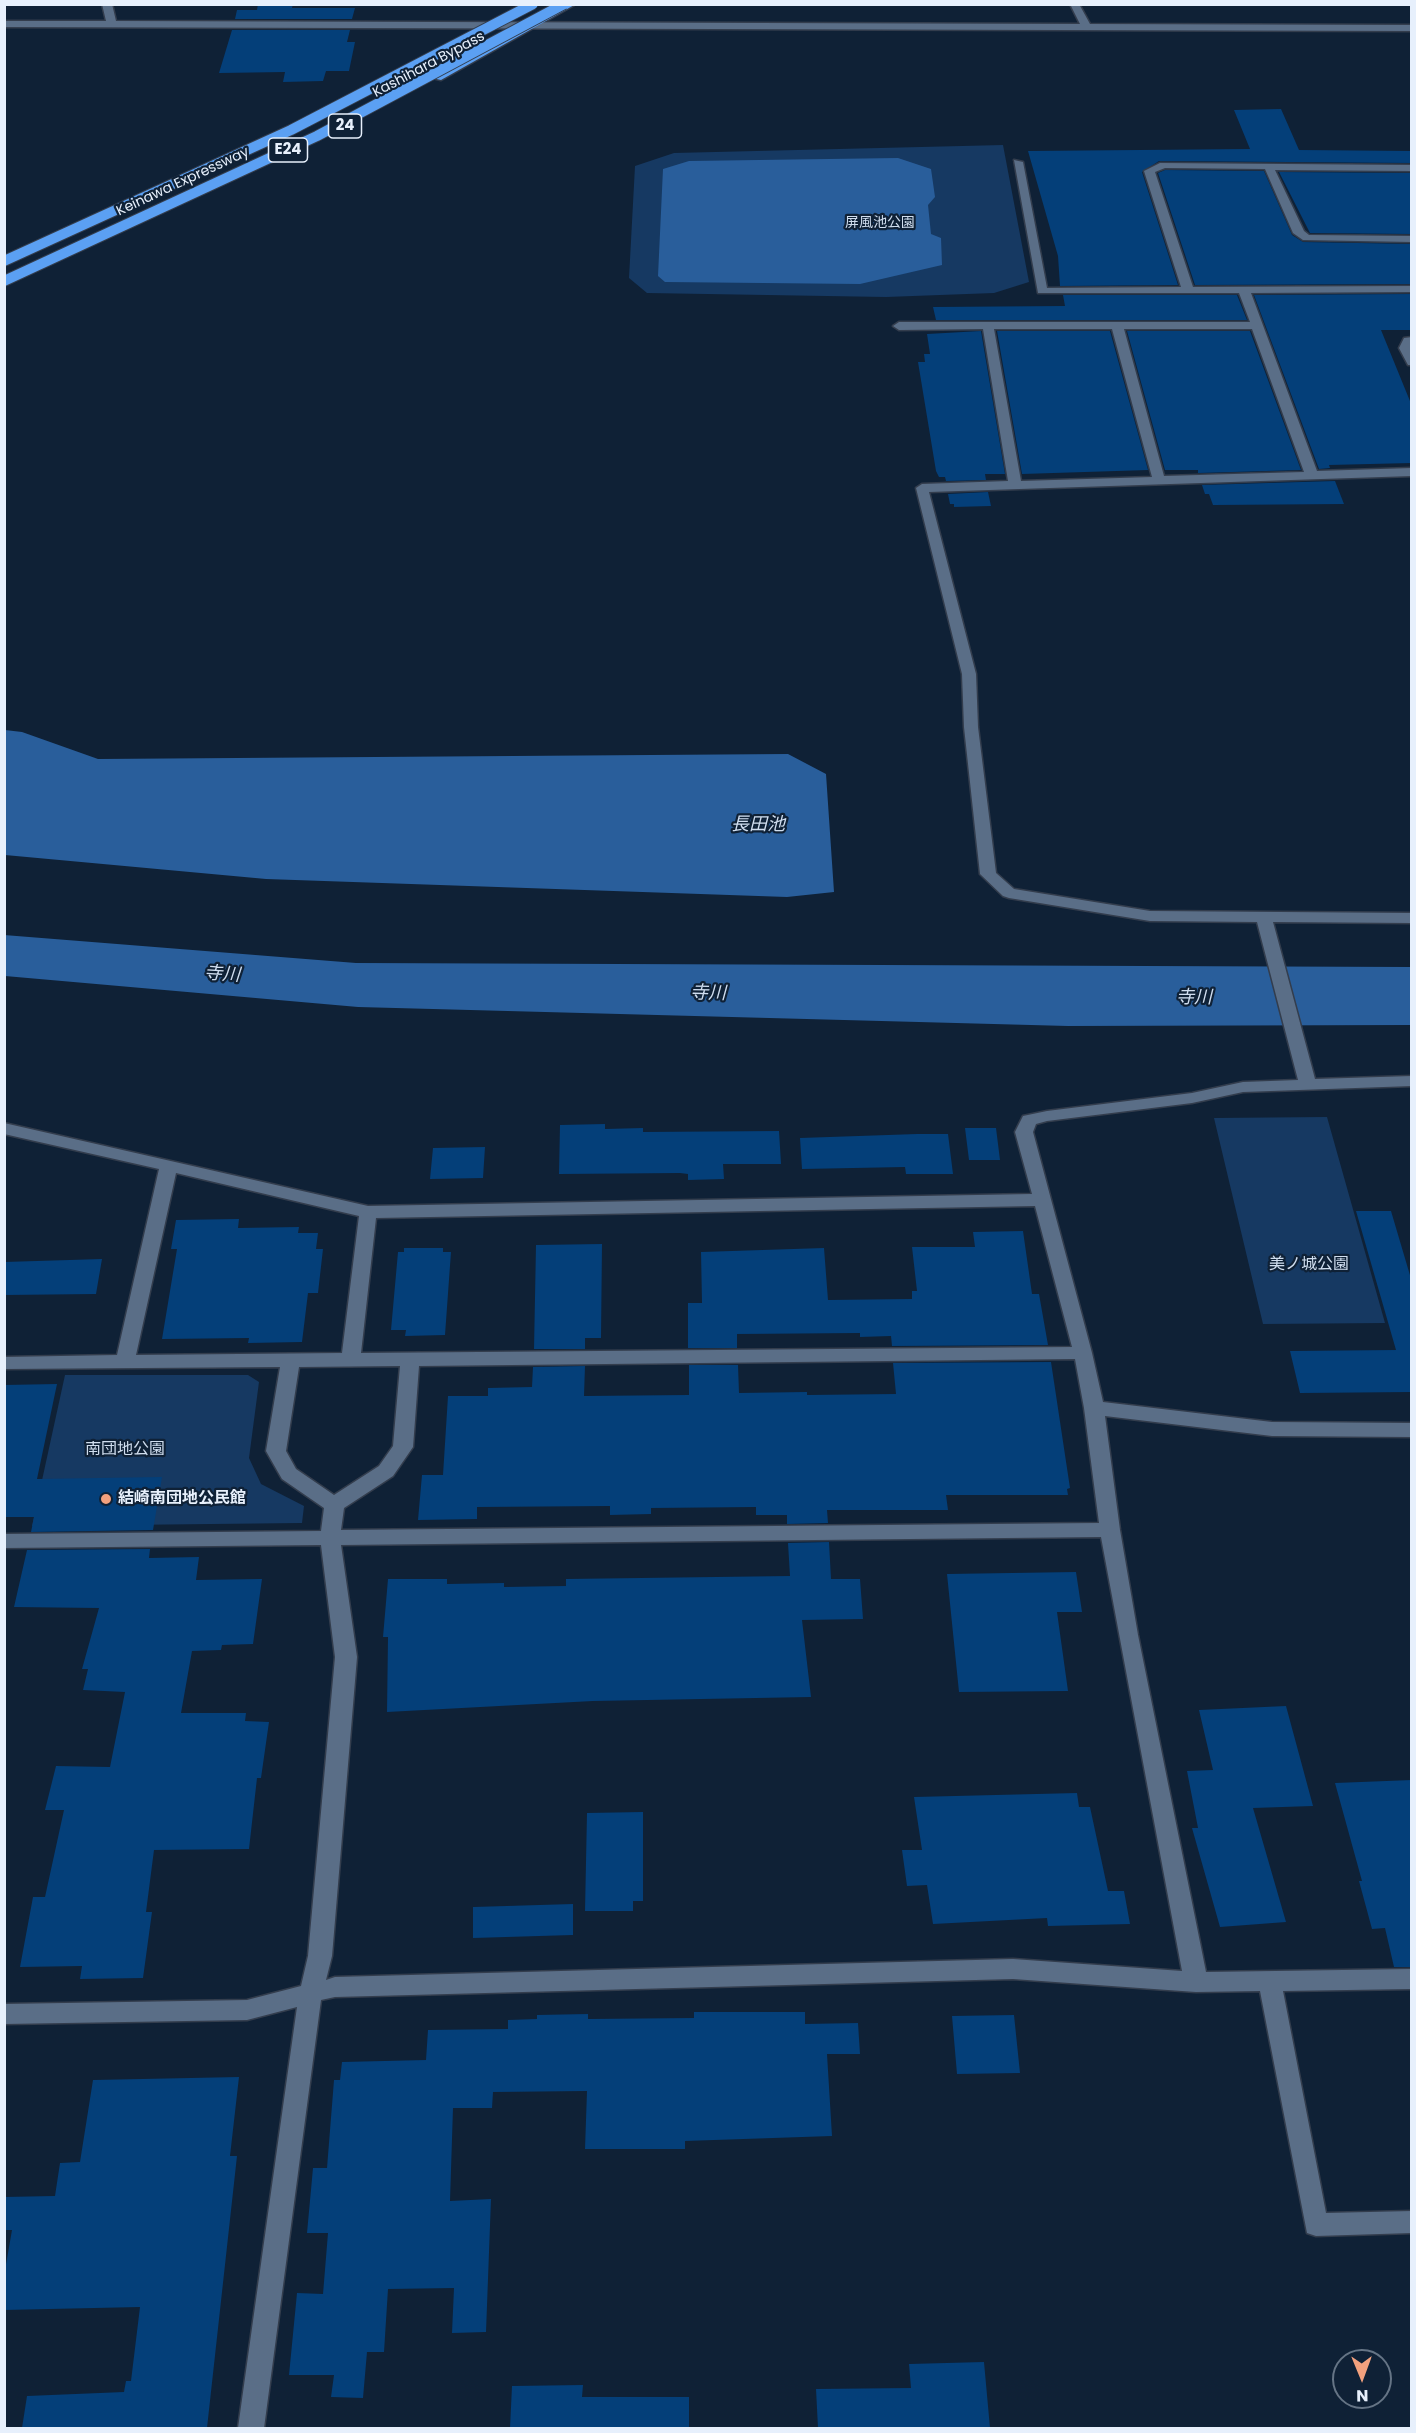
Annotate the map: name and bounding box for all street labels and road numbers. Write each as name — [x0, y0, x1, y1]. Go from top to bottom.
street label: Kashihara Bypass — [370, 28, 488, 102]
road number: 24 — [328, 114, 362, 138]
road number: E24 — [268, 138, 308, 162]
street label: Keinawa Expressway — [114, 144, 252, 220]

